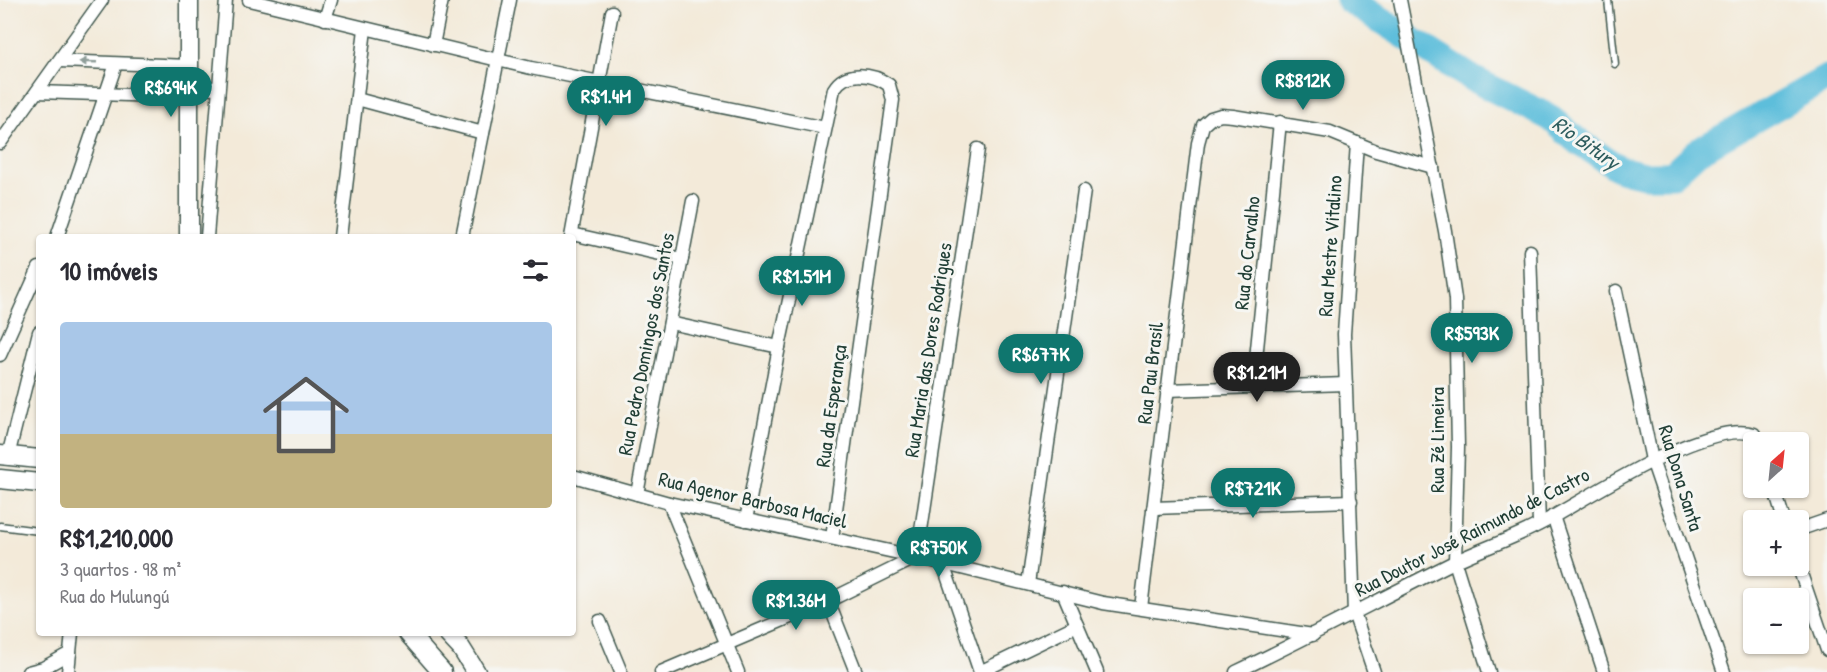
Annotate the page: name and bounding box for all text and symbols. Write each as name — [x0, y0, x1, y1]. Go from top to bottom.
one-way arrow — [79, 58, 98, 67]
pin: R$812K — [1254, 60, 1352, 111]
text: R$812K — [1276, 66, 1330, 93]
pin: R$694K — [122, 67, 220, 118]
text: R$694K — [145, 73, 197, 100]
pin: R$1.4M — [557, 76, 655, 127]
text: R$1.4M — [581, 82, 631, 109]
water label: Rio Bitury — [1547, 109, 1627, 177]
street label: Rua Mestre Vitalino — [1311, 174, 1348, 318]
street label: Rua do Carvalho — [1227, 195, 1266, 311]
street label: Rua Pedro Domingos dos Santos — [611, 230, 680, 457]
street label: Rua Maria das Dores Rodrigues — [897, 240, 958, 459]
text: 10 imóveis — [60, 253, 158, 288]
icon: filters — [519, 254, 552, 287]
pin: R$1.51M — [747, 256, 857, 307]
text: R$1.51M — [773, 262, 831, 289]
pin: R$593K — [1423, 313, 1521, 364]
text: R$593K — [1445, 319, 1499, 346]
street label: Rua Pau Brasil — [1130, 320, 1169, 426]
pin: R$677K — [992, 334, 1090, 385]
text: R$677K — [1012, 340, 1070, 367]
street label: Rua da Esperança — [809, 343, 852, 469]
pin: R$1.21M — [1202, 352, 1312, 403]
text: R$1.21M — [1227, 358, 1287, 385]
icon: home — [252, 361, 360, 469]
street label: Rua Zé Limeira — [1423, 387, 1450, 493]
street label: Rua Dona Santa — [1653, 422, 1710, 534]
north arrow — [1743, 432, 1809, 498]
map controls — [1743, 432, 1809, 654]
street label: Rua Doutor José Raimundo de Castro — [1350, 460, 1594, 603]
street label: Rua Agenor Barbosa Maciel — [656, 465, 851, 535]
pin: R$721K — [1204, 468, 1302, 519]
text: R$721K — [1225, 474, 1281, 501]
button: + — [1743, 510, 1809, 576]
text: R$1,210,000 — [60, 520, 173, 555]
pin: R$750K — [890, 527, 988, 578]
text: R$750K — [911, 533, 968, 560]
text: 3 quartos · 98 m² — [60, 555, 181, 582]
pin: R$1.36M — [741, 580, 851, 631]
text: Rua do Mulungú — [60, 582, 169, 609]
text: R$1.36M — [766, 586, 826, 613]
button: − — [1743, 588, 1809, 654]

